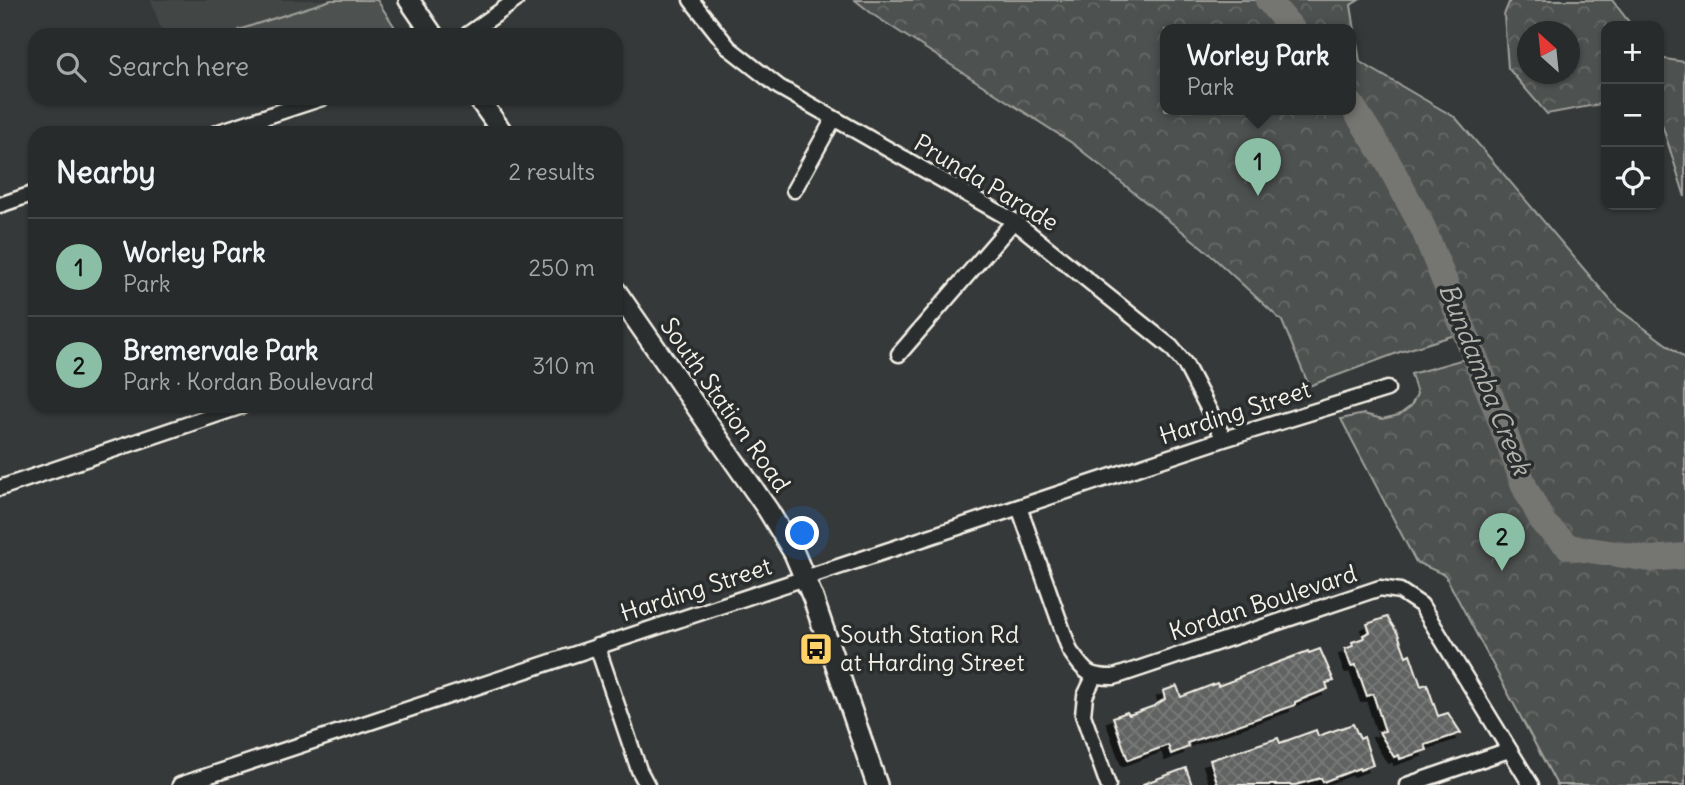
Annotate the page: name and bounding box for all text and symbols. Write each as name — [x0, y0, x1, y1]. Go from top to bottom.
north arrow — [1517, 21, 1580, 84]
map controls — [1601, 21, 1664, 210]
button: + — [1601, 21, 1664, 84]
popup — [1160, 24, 1356, 115]
search box — [28, 28, 623, 105]
text: Worley Park — [1187, 39, 1329, 72]
icon: search — [52, 48, 90, 86]
text: Search here — [108, 50, 249, 83]
text: Park — [1187, 72, 1234, 101]
button: − — [1601, 84, 1664, 147]
street label: Prunda Parade — [909, 127, 1064, 237]
pin: 1 — [1235, 138, 1281, 196]
button: locate — [1601, 147, 1664, 210]
text: Nearby — [56, 153, 156, 191]
text: 2 results — [509, 157, 595, 186]
text: Worley Park — [123, 236, 265, 269]
text: 1 — [74, 253, 84, 282]
text: 250 m — [528, 253, 595, 282]
text: Park — [123, 269, 171, 298]
water label: Bundamba Creek — [1432, 278, 1540, 481]
street label: South Station Road — [654, 311, 797, 497]
text: Bremervale Park — [123, 334, 318, 367]
text: 2 — [73, 351, 85, 380]
text: 310 m — [532, 351, 595, 380]
text: Park · Kordan Boulevard — [123, 367, 374, 396]
street label: Harding Street — [1155, 374, 1314, 451]
pin: 2 — [1479, 513, 1525, 571]
your location — [785, 516, 819, 550]
street label: Harding Street — [616, 551, 775, 628]
street label: Kordan Boulevard — [1165, 558, 1360, 647]
place label: South Station Rd at Harding Street — [840, 619, 1025, 677]
bus stop icon: South Station Rd at Harding Street — [797, 630, 835, 668]

